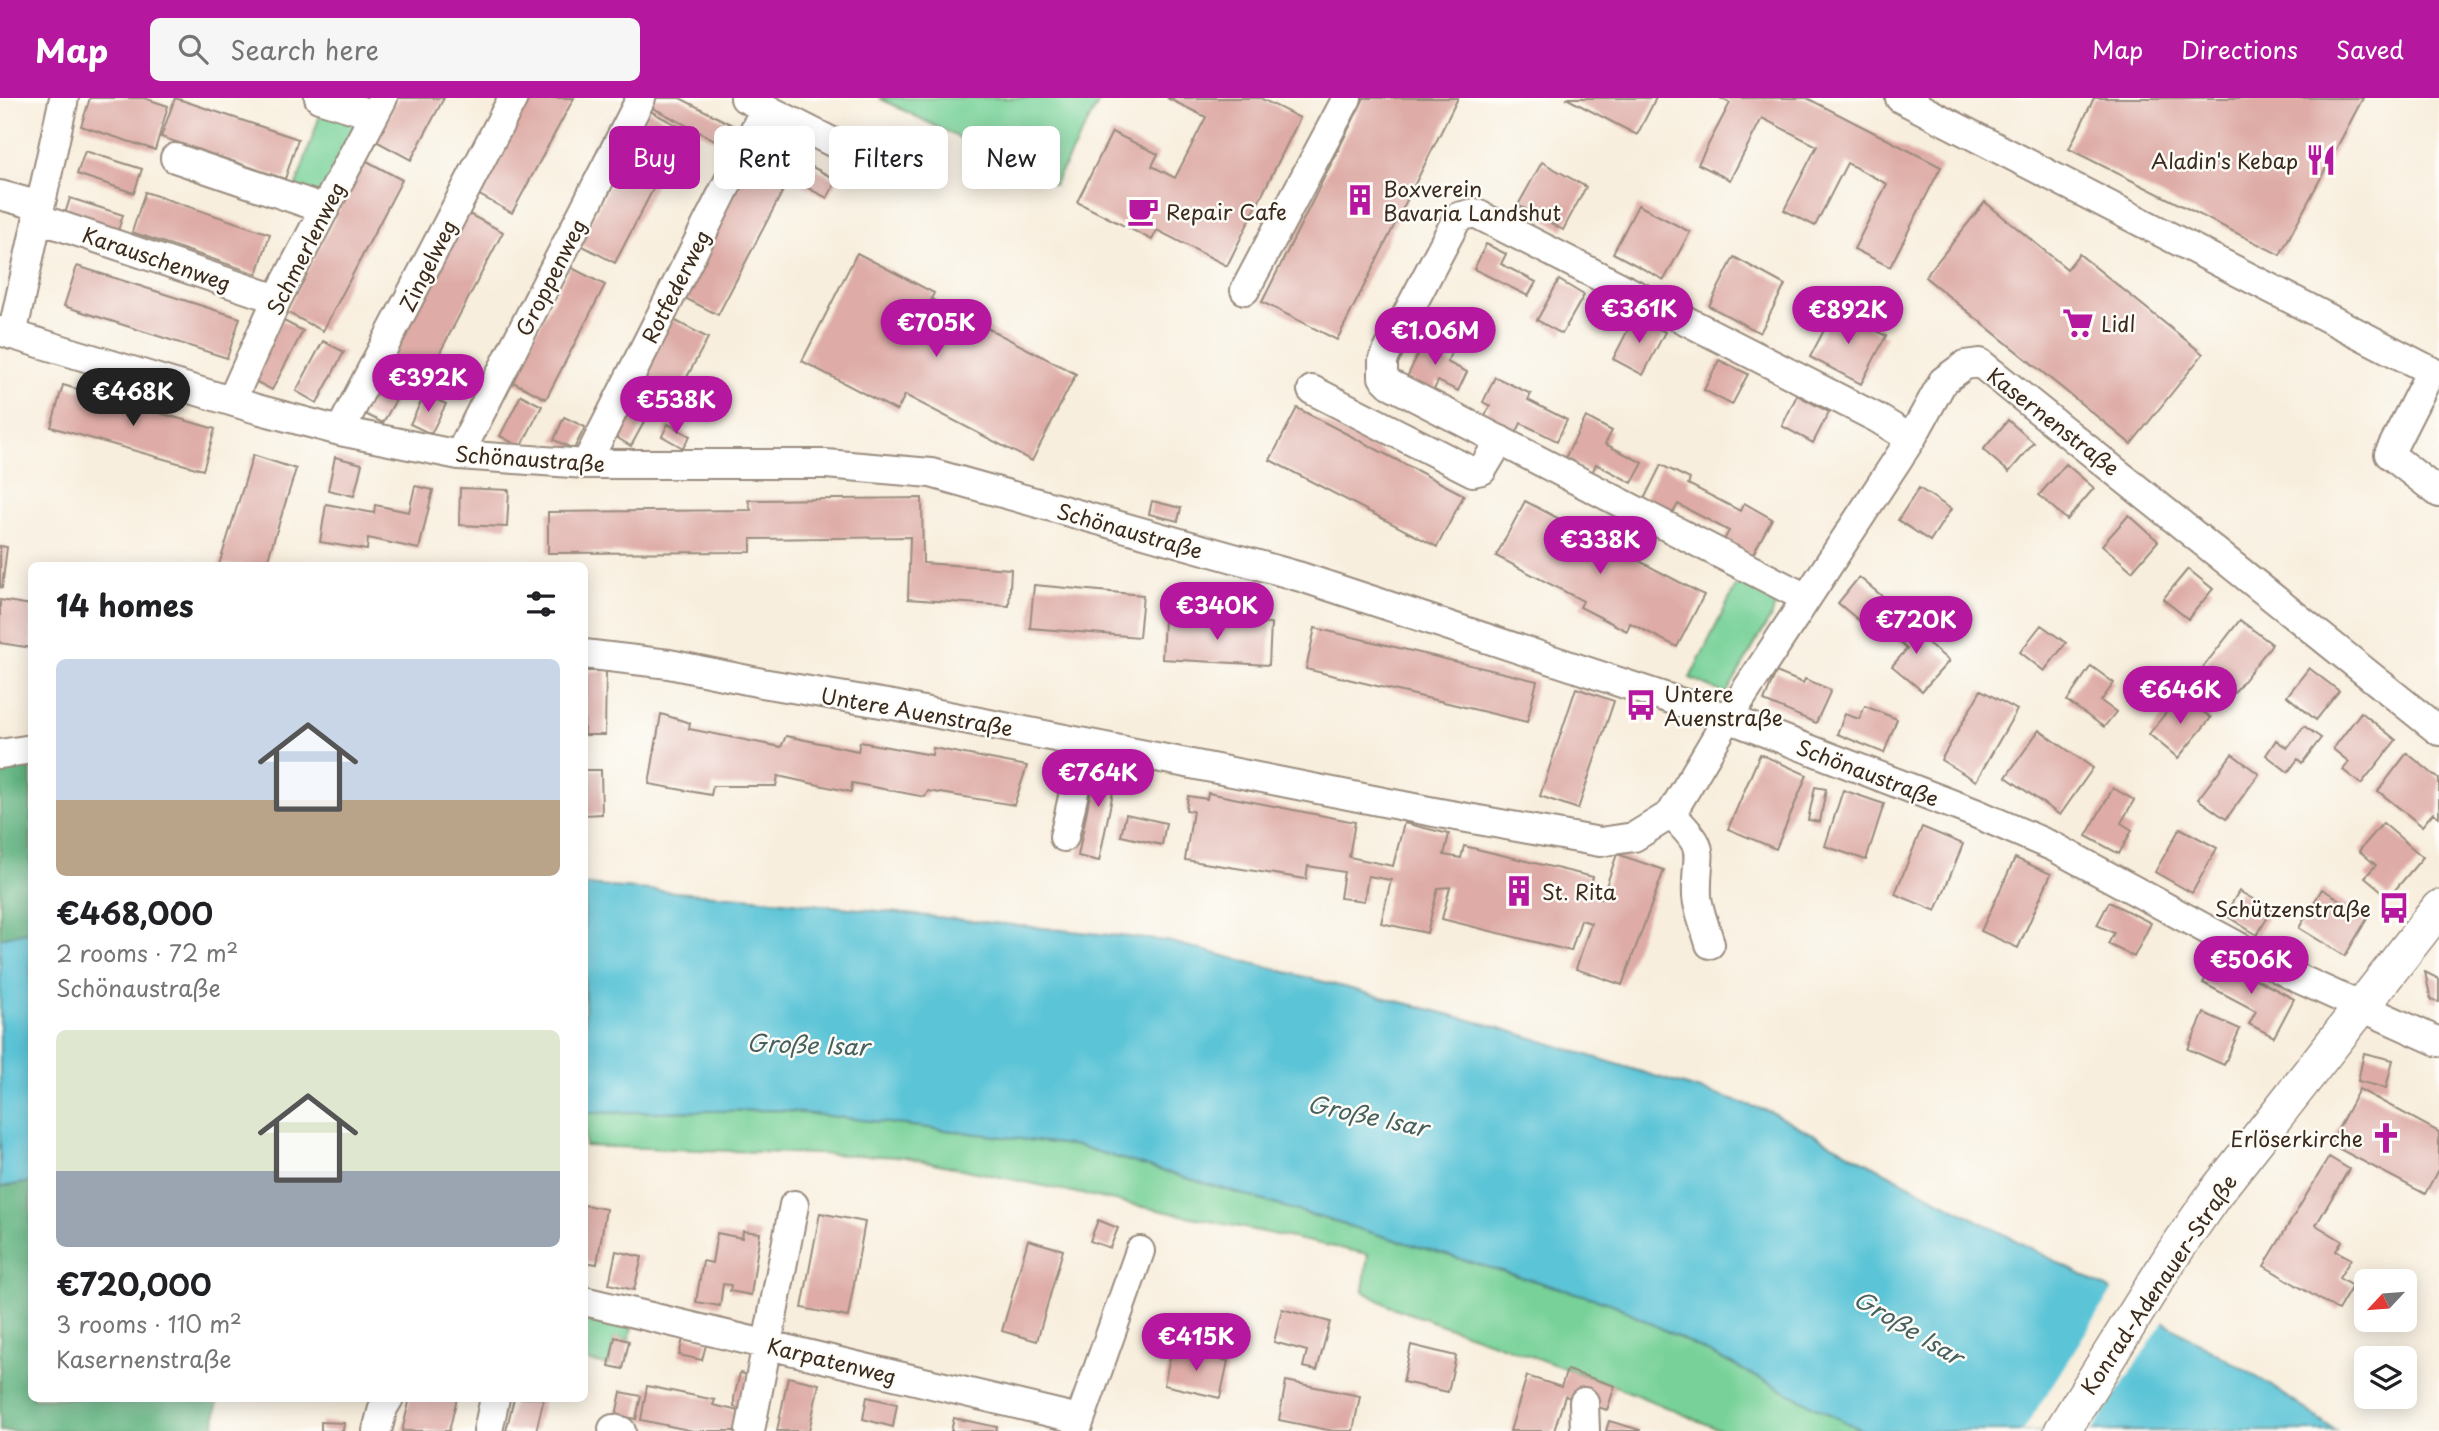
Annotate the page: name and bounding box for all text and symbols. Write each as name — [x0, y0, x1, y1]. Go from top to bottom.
search box — [150, 18, 640, 81]
text: Map — [35, 24, 108, 74]
icon: search — [174, 30, 212, 68]
text: Search here — [230, 30, 379, 69]
text: Map — [2092, 31, 2143, 67]
text: Directions — [2181, 31, 2298, 67]
text: Saved — [2336, 31, 2404, 67]
chip: Buy — [609, 126, 700, 189]
chip: Rent — [714, 126, 815, 189]
chip: Filters — [829, 126, 948, 189]
chip: New — [962, 126, 1060, 189]
restaurant icon: Aladin's Kebap — [2304, 143, 2338, 177]
place label: Aladin's Kebap — [2151, 144, 2298, 176]
place label: Boxverein Bavaria Landshut — [1383, 172, 1561, 228]
street label: Schmerlenweg — [258, 176, 352, 320]
building icon: Boxverein Bavaria Landshut — [1343, 183, 1377, 217]
cafe icon: Repair Cafe — [1126, 194, 1160, 228]
place label: Repair Cafe — [1166, 195, 1287, 227]
street label: Zingelweg — [390, 213, 464, 317]
street label: Groppenweg — [507, 213, 593, 341]
street label: Karauschenweg — [78, 218, 236, 298]
street label: Rotfederweg — [633, 224, 717, 348]
pin: €361K — [1590, 286, 1688, 345]
pin: €892K — [1799, 286, 1897, 346]
text: €361K — [1601, 290, 1677, 325]
text: €892K — [1808, 291, 1888, 326]
pin: €705K — [887, 300, 985, 359]
text: €705K — [897, 304, 975, 339]
supermarket icon: Lidl — [2061, 306, 2095, 340]
place label: Lidl — [2101, 307, 2136, 339]
pin: €1.06M — [1378, 308, 1492, 367]
text: €1.06M — [1391, 312, 1479, 347]
pin: €392K — [379, 354, 477, 414]
text: €392K — [388, 359, 468, 394]
street label: Kasernenstraße — [1981, 359, 2127, 483]
pin: €468K — [84, 368, 182, 428]
text: €468K — [92, 373, 174, 408]
pin: €538K — [627, 376, 725, 436]
text: €538K — [636, 381, 716, 416]
street label: Schönaustraße — [454, 437, 606, 479]
street label: Schönaustraße — [1053, 494, 1207, 566]
pin: €338K — [1551, 517, 1649, 576]
text: €338K — [1560, 521, 1640, 556]
text: 14 homes — [56, 582, 194, 627]
pin: €340K — [1168, 582, 1266, 642]
icon: filters — [522, 585, 560, 623]
text: €340K — [1176, 587, 1258, 622]
pin: €720K — [1867, 596, 1965, 656]
text: €720K — [1875, 601, 1957, 636]
pin: €646K — [2131, 666, 2229, 726]
text: €646K — [2139, 671, 2221, 706]
place label: Untere Auenstraße — [1664, 677, 1783, 733]
street label: Untere Auenstraße — [818, 678, 1016, 744]
bus stop icon: Untere Auenstraße — [1624, 688, 1658, 722]
icon: home — [245, 704, 371, 830]
street label: Schönaustraße — [1792, 730, 1944, 814]
pin: €764K — [1049, 750, 1147, 809]
text: €764K — [1058, 754, 1138, 789]
building icon: St. Rita — [1502, 874, 1536, 908]
place label: St. Rita — [1542, 875, 1617, 907]
text: €468,000 — [56, 890, 213, 935]
bus stop icon: Schützenstraße — [2377, 891, 2411, 925]
place label: Schützenstraße — [2215, 892, 2371, 924]
text: 2 rooms · 72 m² — [56, 935, 238, 970]
pin: €506K — [2202, 936, 2300, 996]
text: €506K — [2210, 941, 2292, 976]
text: Schönaustraße — [56, 970, 221, 1005]
water label: Große Isar — [746, 1024, 873, 1064]
icon: home — [245, 1075, 371, 1201]
water label: Große Isar — [1305, 1085, 1435, 1146]
church icon: Erlöserkirche — [2369, 1121, 2403, 1155]
place label: Erlöserkirche — [2230, 1122, 2363, 1154]
street label: Konrad-Adenauer-Straße — [2072, 1167, 2244, 1401]
text: €720,000 — [56, 1261, 212, 1306]
north arrow — [2354, 1269, 2417, 1332]
map controls — [2354, 1269, 2417, 1409]
water label: Große Isar — [1848, 1281, 1974, 1375]
text: 3 rooms · 110 m² — [56, 1306, 242, 1341]
pin: €415K — [1147, 1314, 1245, 1373]
text: €415K — [1158, 1318, 1234, 1353]
street label: Karpatenweg — [764, 1328, 900, 1392]
text: Kasernenstraße — [56, 1341, 232, 1376]
button: layers — [2354, 1346, 2417, 1409]

